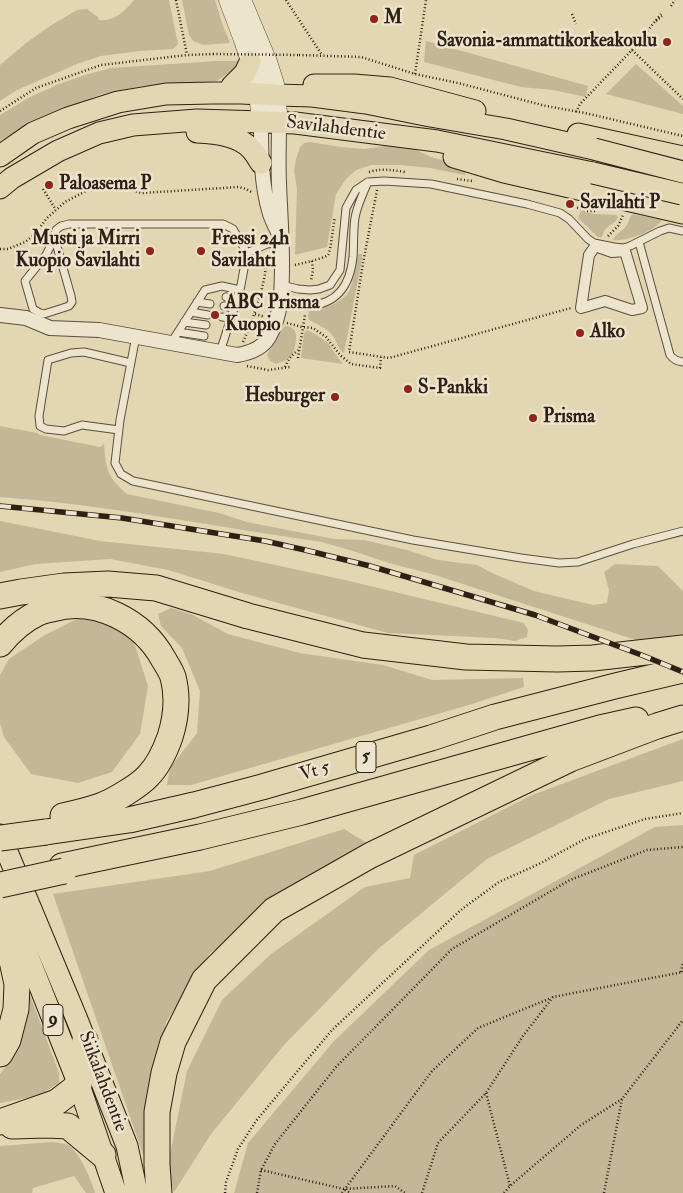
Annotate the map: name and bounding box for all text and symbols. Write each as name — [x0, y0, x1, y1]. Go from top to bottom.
place label: M — [384, 8, 402, 30]
marker: M — [368, 13, 380, 25]
place label: Savonia-ammattikorkeakoulu — [437, 31, 657, 53]
marker: Savonia-ammattikorkeakoulu — [661, 36, 673, 48]
street label: Savilahdentie — [285, 112, 387, 146]
place label: Paloasema P — [59, 174, 151, 196]
marker: Paloasema P — [43, 179, 55, 191]
place label: Savilahti P — [580, 193, 660, 215]
marker: Savilahti P — [564, 198, 576, 210]
place label: Musti ja Mirri Kuopio Savilahti — [15, 229, 140, 273]
place label: Fressi 24h Savilahti — [211, 229, 289, 273]
marker: Musti ja Mirri Kuopio Savilahti — [144, 245, 156, 257]
marker: Fressi 24h Savilahti — [195, 245, 207, 257]
place label: ABC Prisma Kuopio — [225, 293, 320, 337]
marker: ABC Prisma Kuopio — [209, 309, 221, 321]
place label: Alko — [590, 322, 625, 344]
marker: Alko — [574, 327, 586, 339]
place label: S-Pankki — [418, 378, 488, 400]
marker: S-Pankki — [402, 383, 414, 395]
place label: Hesburger — [245, 386, 325, 408]
marker: Hesburger — [329, 391, 341, 403]
place label: Prisma — [543, 407, 595, 429]
marker: Prisma — [527, 412, 539, 424]
road number: 5 — [356, 742, 376, 772]
street label: Vt 5 — [297, 757, 333, 787]
road number: 9 — [43, 1004, 63, 1036]
street label: Siikalahdentie — [72, 1028, 132, 1136]

